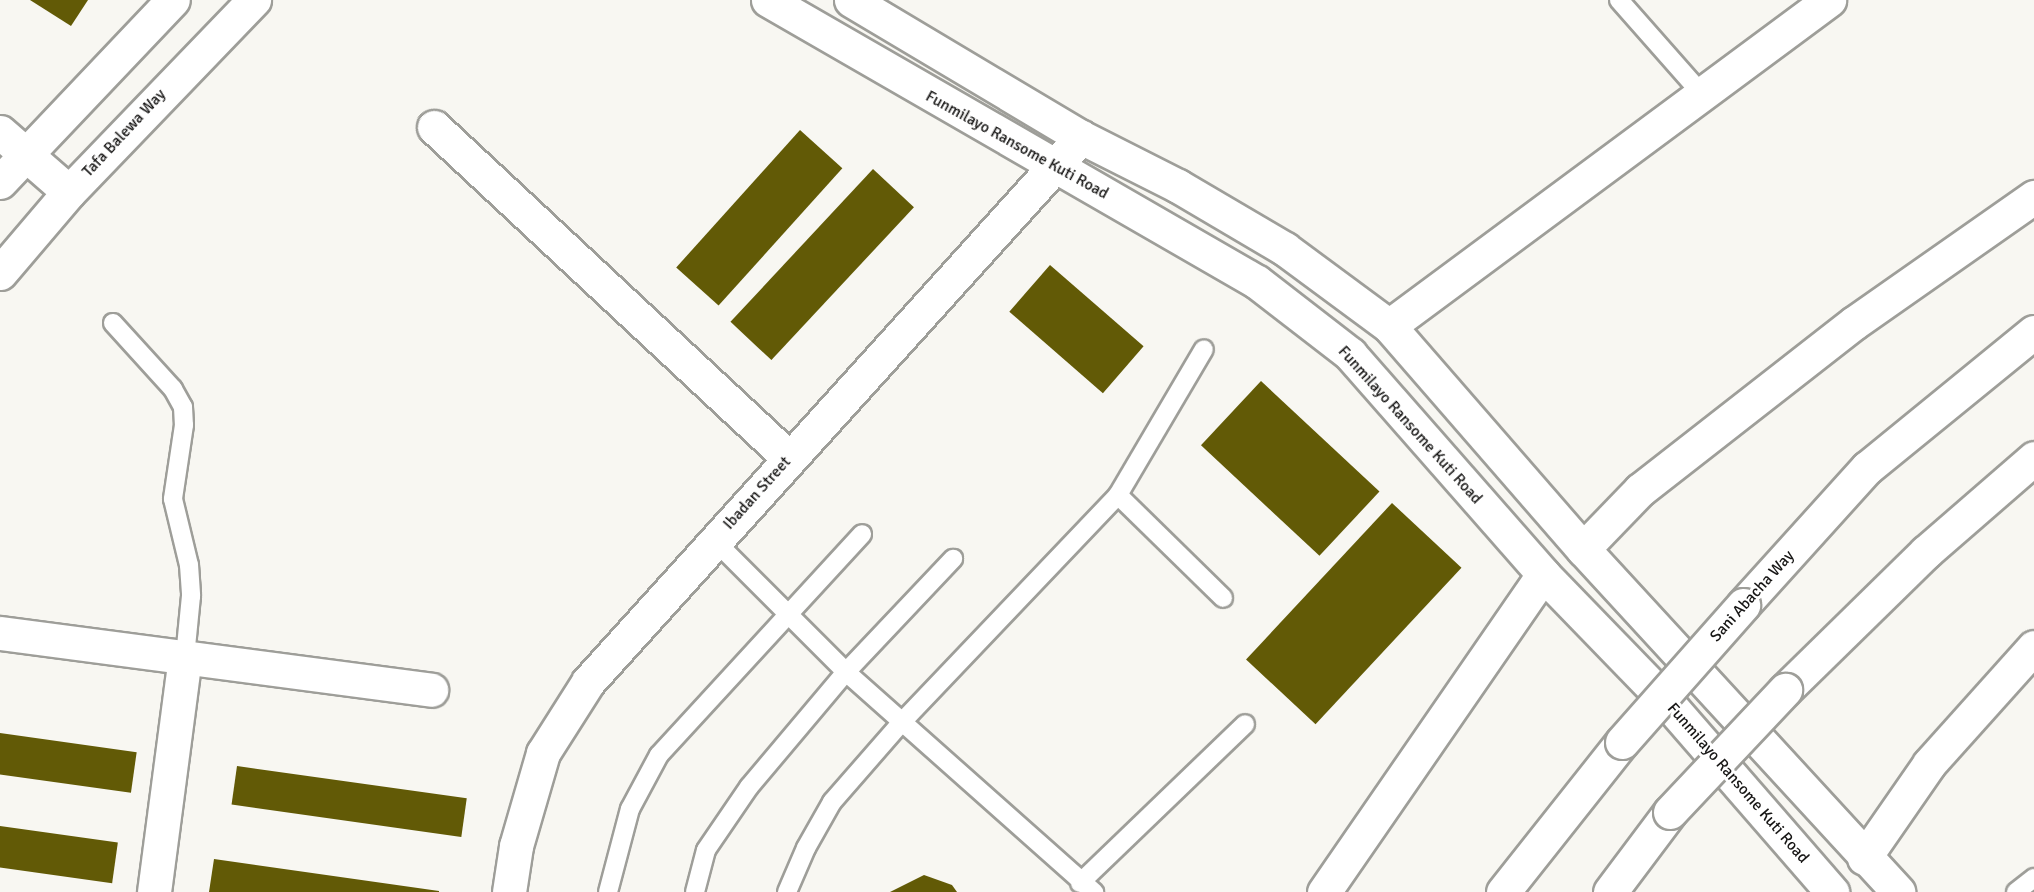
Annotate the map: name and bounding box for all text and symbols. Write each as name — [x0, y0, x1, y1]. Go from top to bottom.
street label: Tafa Balewa Way — [78, 85, 170, 181]
street label: Funmilayo Ransome Kuti Road — [922, 87, 1112, 203]
street label: Funmilayo Ransome Kuti Road — [1334, 342, 1486, 508]
street label: Ibadan Street — [719, 452, 795, 534]
street label: Sani Abacha Way — [1706, 546, 1798, 646]
street label: Funmilayo Ransome Kuti Road — [1663, 699, 1813, 867]

